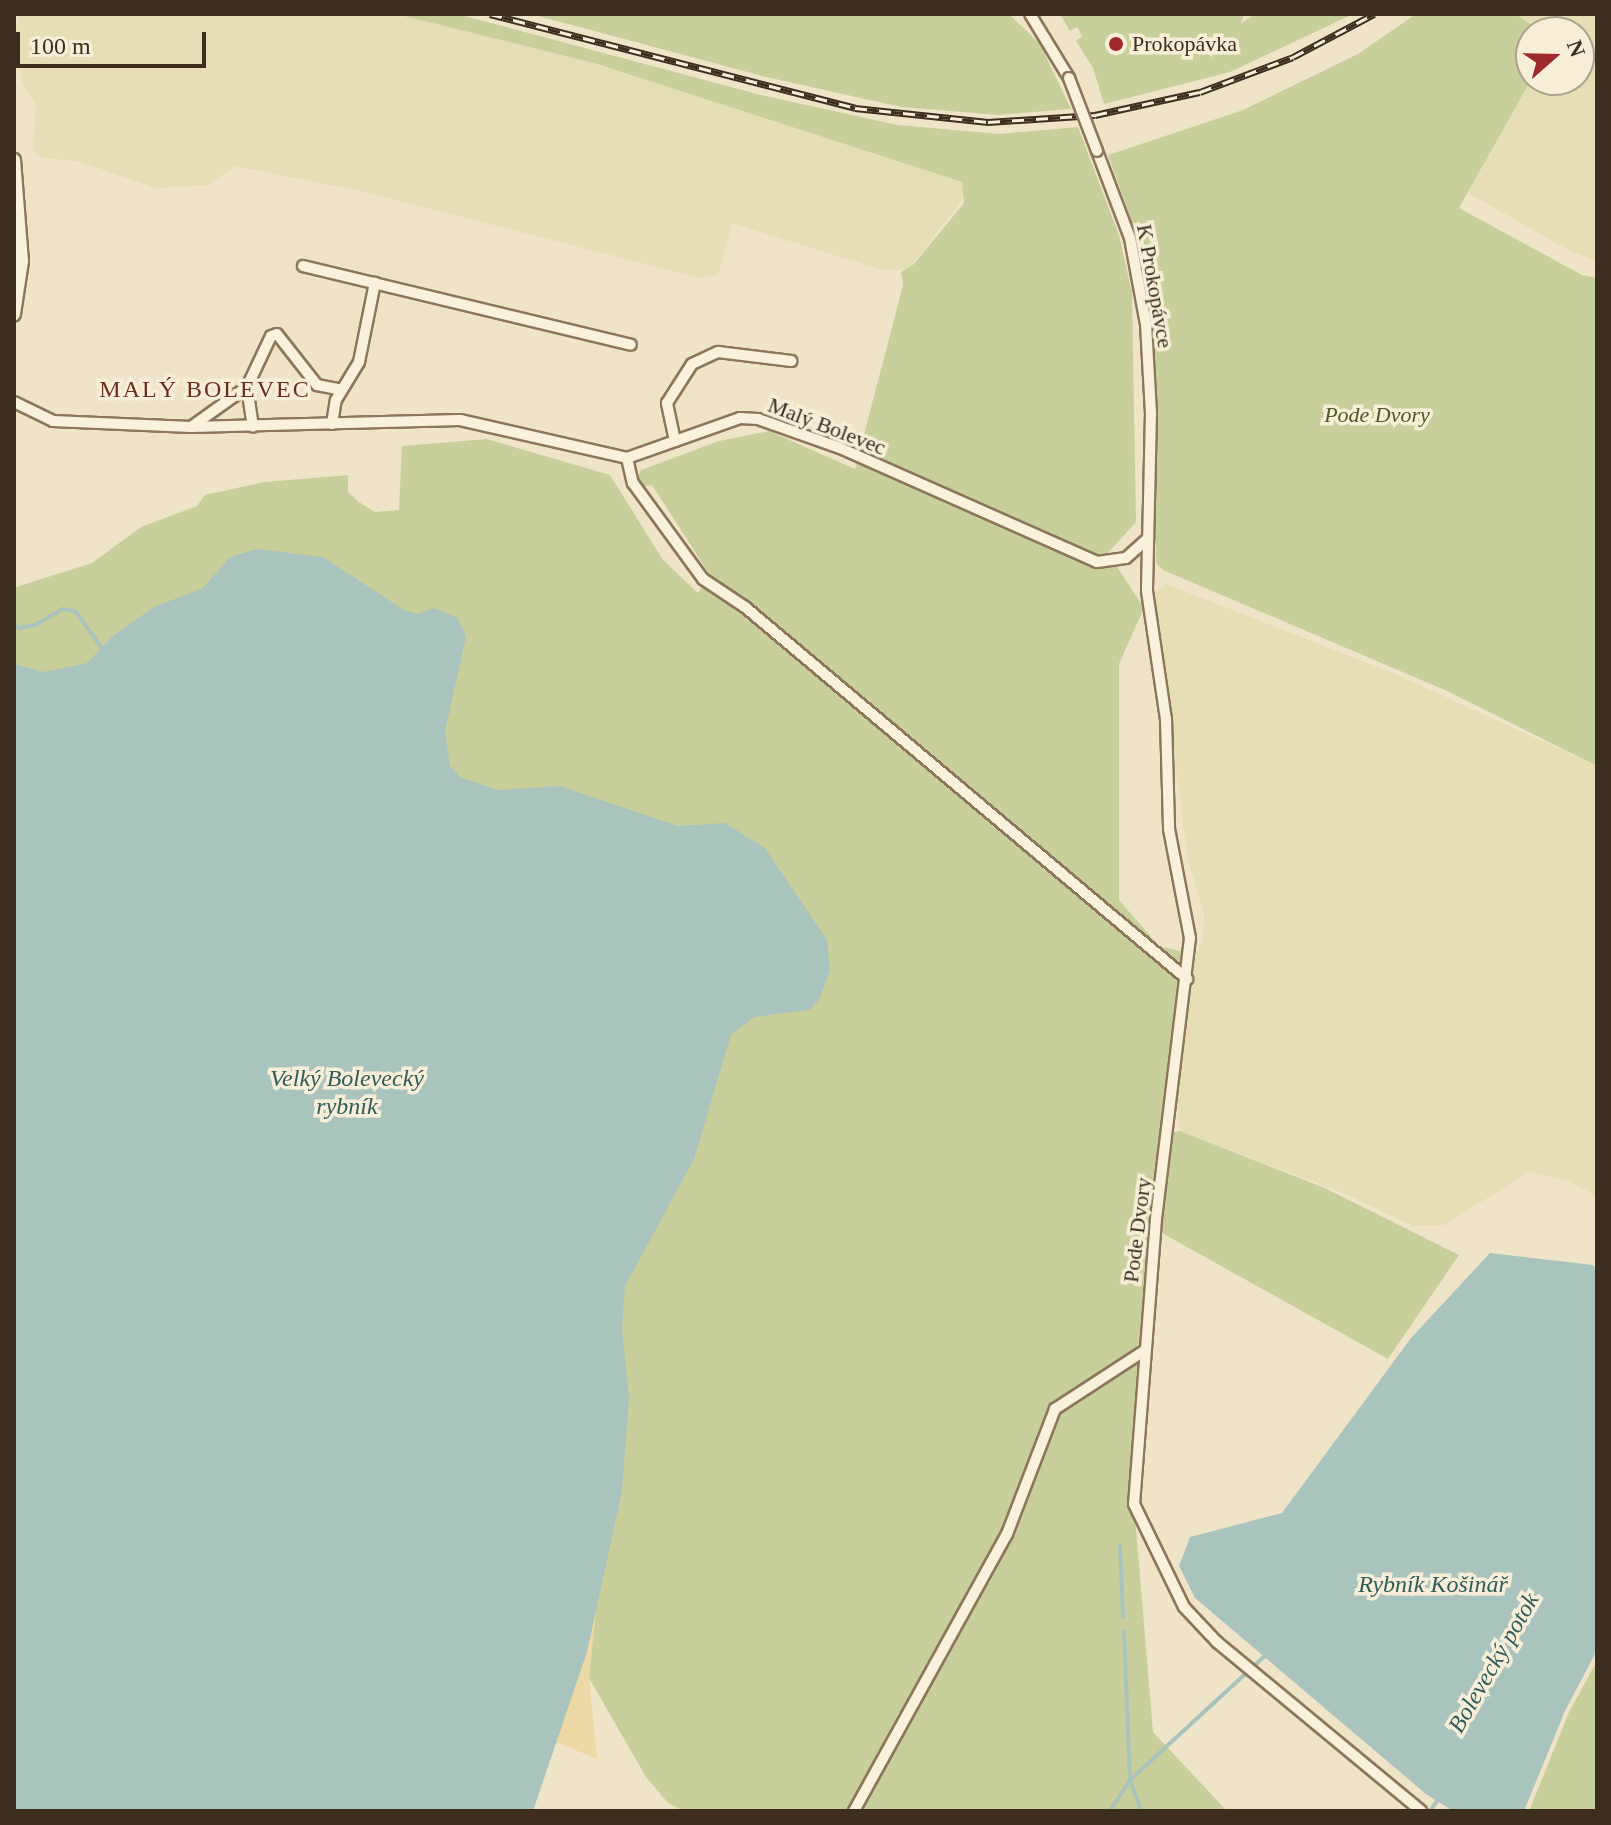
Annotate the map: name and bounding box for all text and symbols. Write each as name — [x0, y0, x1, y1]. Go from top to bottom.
scale bar — [20, 16, 210, 66]
north arrow — [1515, 16, 1595, 96]
place label: Prokopávka — [1132, 31, 1237, 57]
text: 100 m — [30, 33, 91, 59]
marker: Prokopávka — [1107, 35, 1125, 53]
text: N — [1562, 37, 1591, 60]
street label: K Prokopávce — [1131, 222, 1179, 350]
district label: MALÝ BOLEVEC — [99, 376, 311, 404]
street label: Malý Bolevec — [764, 391, 890, 461]
park label: Pode Dvory — [1324, 402, 1430, 428]
water label: Velký Bolevecký rybník — [270, 1065, 424, 1121]
street label: Pode Dvory — [1117, 1176, 1157, 1284]
water label: Rybník Košinář — [1358, 1571, 1508, 1599]
water label: Bolevecký potok — [1442, 1588, 1546, 1738]

